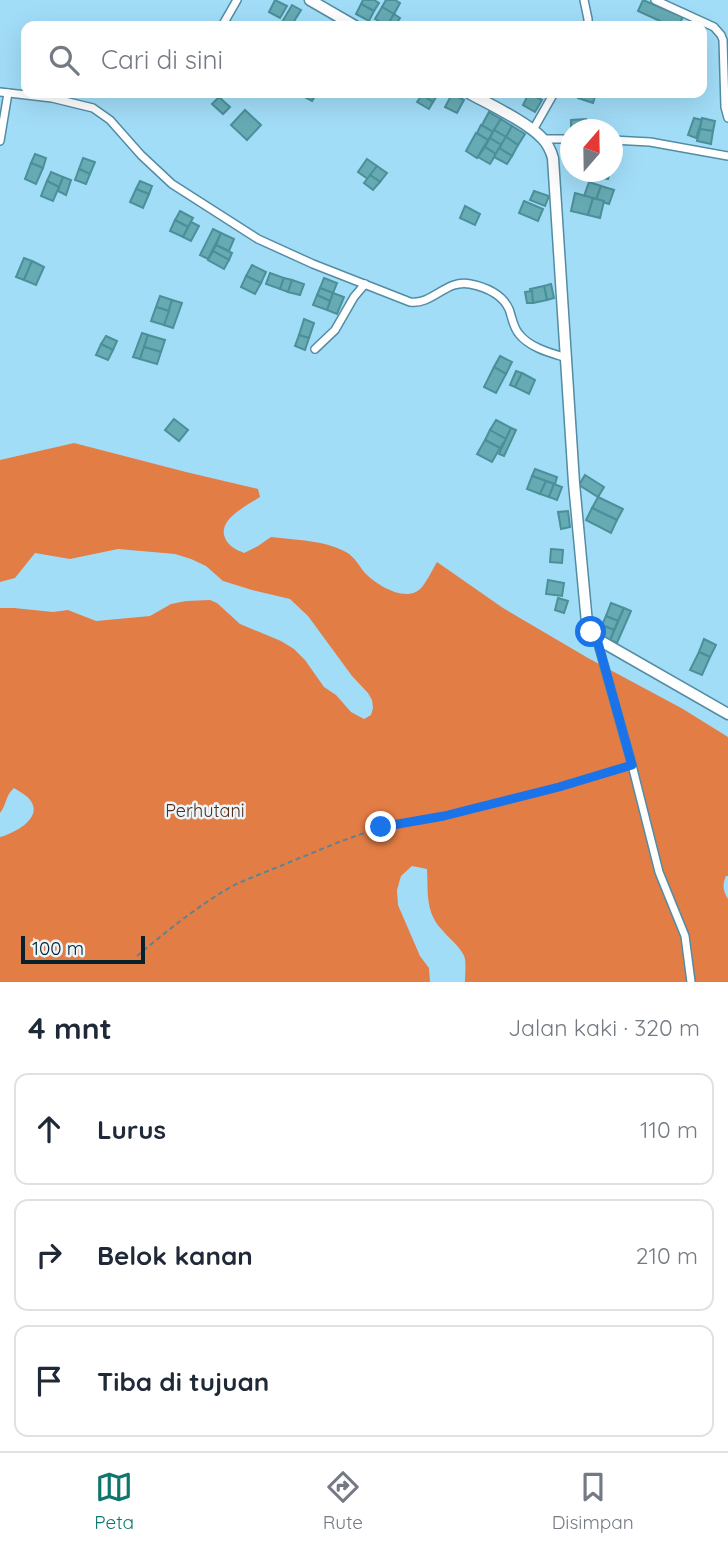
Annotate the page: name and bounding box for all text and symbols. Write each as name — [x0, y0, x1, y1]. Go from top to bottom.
search box — [21, 21, 707, 98]
icon: search — [45, 41, 83, 79]
text: Cari di sini — [101, 43, 223, 76]
north arrow — [560, 119, 623, 182]
route start — [575, 616, 606, 647]
park label: Perhutani — [165, 799, 245, 822]
route end — [365, 811, 396, 842]
scale bar — [21, 933, 145, 965]
text: 100 m — [32, 936, 84, 960]
text: 4 mnt — [28, 1009, 112, 1047]
text: Jalan kaki · 320 m — [508, 1013, 700, 1042]
icon: ahead — [30, 1110, 68, 1148]
text: Lurus — [97, 1113, 166, 1146]
text: 110 m — [640, 1115, 698, 1144]
icon: right — [30, 1236, 68, 1274]
text: Belok kanan — [97, 1239, 253, 1272]
text: 210 m — [636, 1241, 698, 1270]
icon: arrive — [30, 1362, 68, 1400]
text: Tiba di tujuan — [97, 1365, 269, 1398]
tab: Peta — [94, 1468, 134, 1534]
tab: Rute — [323, 1468, 363, 1534]
tab: Disimpan — [552, 1468, 634, 1534]

